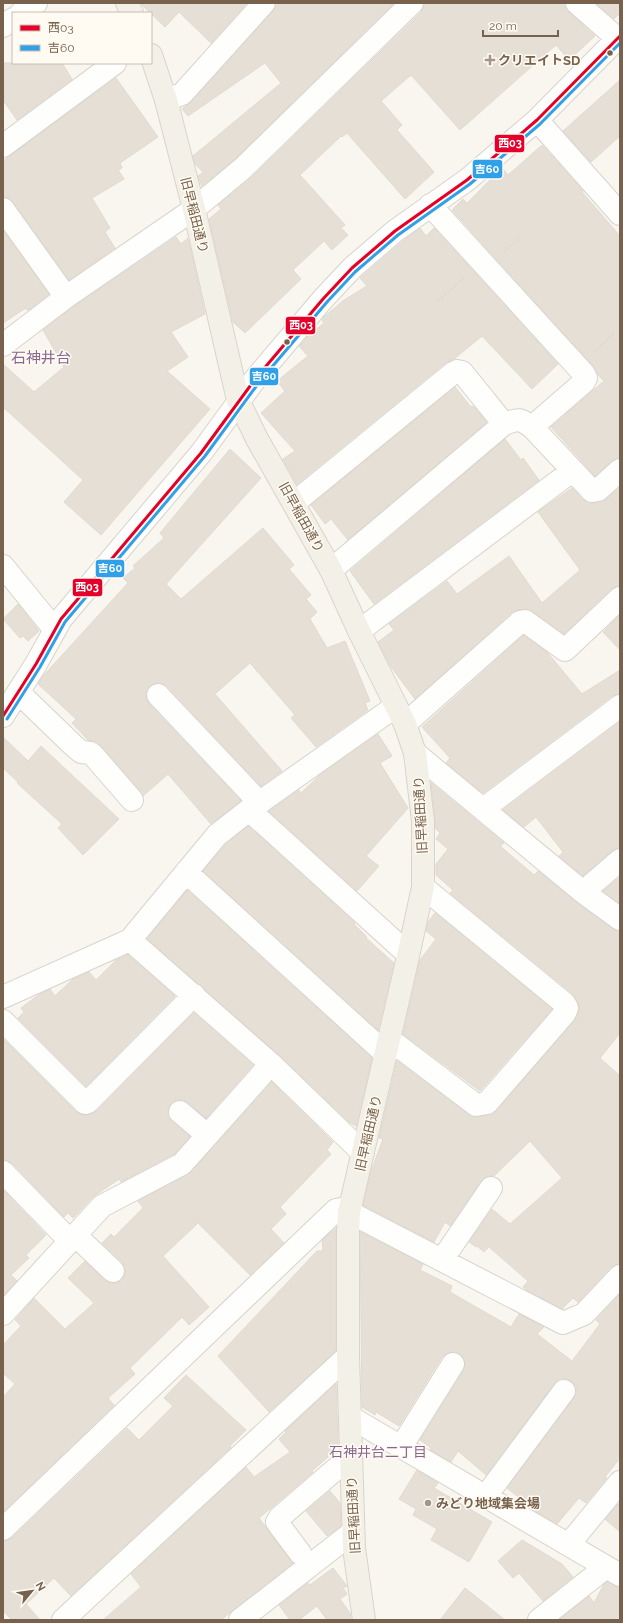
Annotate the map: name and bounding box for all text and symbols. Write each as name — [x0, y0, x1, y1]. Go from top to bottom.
legend — [12, 12, 152, 64]
scale bar — [483, 12, 558, 38]
text: 20 m — [489, 19, 517, 33]
text: 西03 — [48, 21, 74, 35]
text: 吉60 — [48, 41, 75, 55]
unlabelled marker — [605, 48, 615, 58]
place label: クリエイトSD — [498, 53, 580, 68]
marker: クリエイトSD — [485, 55, 495, 65]
line badge: 西03 — [494, 134, 525, 153]
text: 西03 — [498, 137, 522, 150]
line badge: 吉60 — [472, 159, 503, 179]
text: 吉60 — [475, 163, 499, 176]
street label: 旧早稲田通り — [178, 175, 211, 255]
line badge: 西03 — [285, 316, 316, 335]
text: 西03 — [289, 319, 313, 332]
unlabelled marker — [282, 337, 292, 347]
district label: 石神井台 — [11, 349, 71, 367]
line badge: 吉60 — [249, 367, 279, 386]
text: 吉60 — [252, 370, 276, 383]
street label: 旧早稲田通り — [276, 479, 327, 555]
line badge: 吉60 — [95, 559, 125, 578]
text: 吉60 — [98, 562, 122, 575]
line badge: 西03 — [72, 578, 103, 597]
text: 西03 — [75, 581, 99, 594]
street label: 旧早稲田通り — [411, 776, 430, 854]
street label: 旧早稲田通り — [352, 1093, 385, 1173]
district label: 石神井台二丁目 — [329, 1444, 427, 1460]
street label: 旧早稲田通り — [344, 1476, 363, 1554]
place label: みどり地域集会場 — [436, 1496, 540, 1511]
marker: みどり地域集会場 — [423, 1498, 433, 1508]
north arrow — [12, 1571, 52, 1611]
text: N — [33, 1580, 48, 1593]

